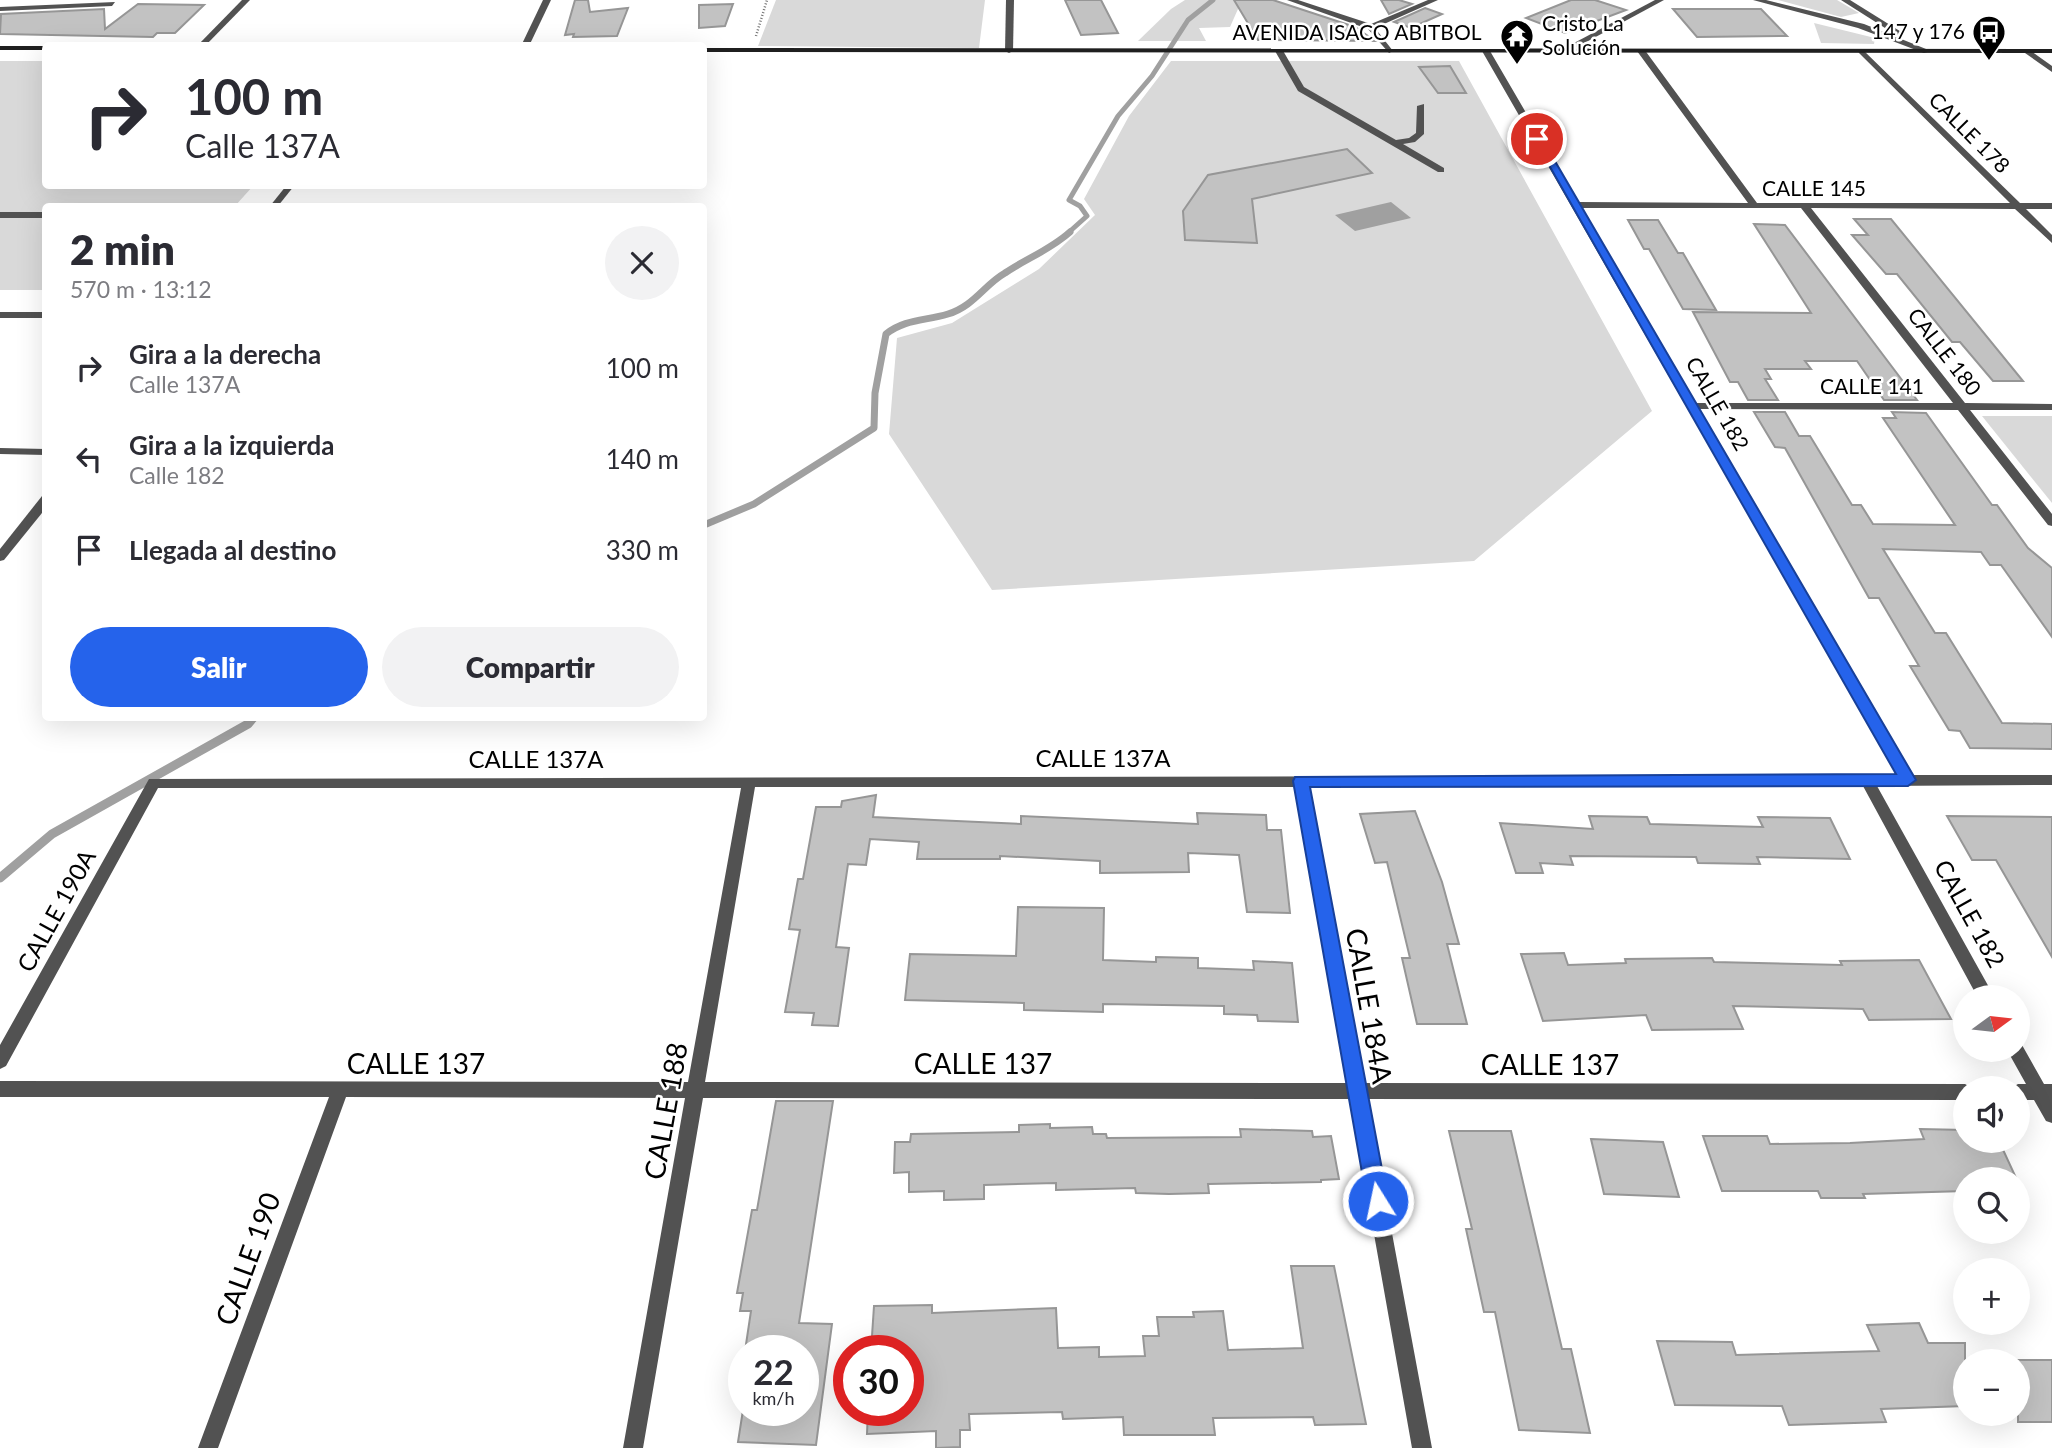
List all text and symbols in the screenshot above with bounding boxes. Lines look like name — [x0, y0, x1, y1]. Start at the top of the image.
place label: Cristo La Solución — [1542, 10, 1624, 59]
bus stop icon: 147 y 176 — [1970, 13, 2008, 62]
temple icon: Cristo La Solución — [1498, 17, 1536, 66]
place label: 147 y 176 — [1871, 18, 1965, 43]
street label: AVENIDA ISACO ABITBOL — [1232, 19, 1482, 44]
text: 100 m — [185, 67, 323, 125]
icon: right — [70, 70, 161, 161]
street label: CALLE 178 — [1925, 86, 2016, 177]
pin — [1507, 109, 1567, 169]
icon: arrive — [1518, 120, 1556, 158]
text: Calle 137A — [185, 126, 340, 165]
street label: CALLE 145 — [1762, 175, 1866, 200]
text: 2 min — [70, 224, 175, 274]
button: close — [605, 226, 679, 300]
text: 570 m · 13:12 — [70, 275, 212, 303]
street label: CALLE 180 — [1903, 302, 1987, 400]
text: Gira a la derecha — [129, 338, 321, 370]
icon: right — [70, 349, 108, 387]
text: 100 m — [606, 352, 679, 384]
street label: CALLE 182 — [1682, 352, 1755, 454]
text: Calle 137A — [129, 370, 240, 398]
street label: CALLE 141 — [1820, 373, 1924, 398]
text: Gira a la izquierda — [129, 429, 335, 461]
icon: left — [70, 440, 108, 478]
text: 140 m — [606, 443, 679, 475]
text: Calle 182 — [129, 461, 225, 489]
icon: arrive — [70, 531, 108, 569]
text: Llegada al destino — [129, 534, 336, 566]
text: 330 m — [606, 534, 679, 566]
button: Salir — [70, 627, 368, 707]
button: Compartir — [382, 627, 679, 707]
street label: CALLE 137A — [1036, 743, 1171, 772]
street label: CALLE 137A — [469, 744, 604, 773]
street label: CALLE 190A — [10, 844, 101, 976]
street label: CALLE 182 — [1929, 854, 2012, 972]
street label: CALLE 184A — [1340, 925, 1400, 1086]
north arrow — [1953, 985, 2030, 1062]
map controls — [1953, 985, 2030, 1426]
street label: CALLE 188 — [636, 1040, 694, 1182]
street label: CALLE 137 — [347, 1046, 485, 1080]
street label: CALLE 137 — [914, 1046, 1052, 1080]
street label: CALLE 137 — [1481, 1047, 1619, 1081]
button: sound — [1953, 1076, 2030, 1153]
position arrow — [1341, 1164, 1415, 1238]
button: search — [1953, 1167, 2030, 1244]
street label: CALLE 190 — [207, 1188, 287, 1330]
button: + — [1953, 1258, 2030, 1335]
speed limit sign: 30 — [833, 1335, 924, 1426]
button: − — [1953, 1349, 2030, 1426]
text: 22 — [753, 1350, 794, 1392]
text: km/h — [752, 1387, 795, 1409]

